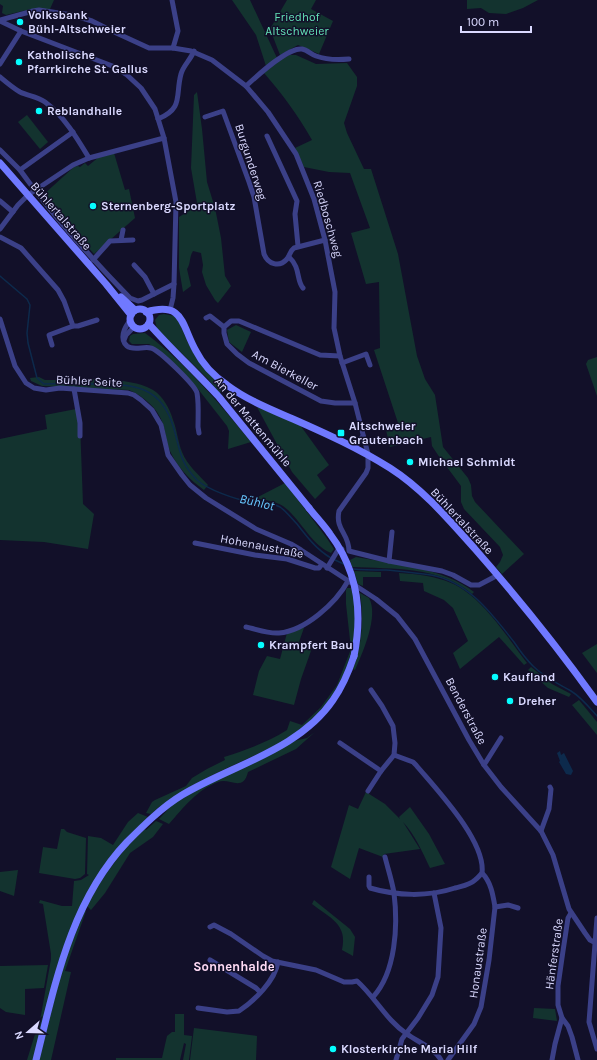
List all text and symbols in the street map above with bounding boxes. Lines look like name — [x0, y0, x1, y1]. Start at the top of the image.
place label: Volksbank Bühl-Altschweier — [28, 8, 126, 36]
scale bar — [461, 8, 531, 34]
park label: Friedhof Altschweier — [265, 10, 329, 38]
text: 100 m — [467, 15, 499, 29]
marker: Volksbank Bühl-Altschweier — [15, 17, 25, 27]
place label: Katholische Pfarrkirche St. Gallus — [27, 48, 148, 76]
marker: Katholische Pfarrkirche St. Gallus — [14, 57, 24, 67]
place label: Reblandhalle — [47, 104, 122, 118]
marker: Reblandhalle — [34, 106, 44, 116]
street label: Burgunderweg — [232, 122, 270, 202]
street label: Bühlertalstraße — [28, 179, 94, 253]
street label: Riedboschweg — [310, 179, 346, 259]
place label: Sternenberg-Sportplatz — [101, 199, 236, 213]
marker: Sternenberg-Sportplatz — [88, 201, 98, 211]
street label: Am Bierkeller — [250, 347, 321, 394]
street label: Bühler Seite — [56, 372, 122, 390]
street label: An der Mattenmühle — [212, 375, 294, 469]
place label: Altschweier Grautenbach — [349, 419, 423, 447]
marker: Altschweier Grautenbach — [336, 428, 346, 438]
place label: Michael Schmidt — [418, 455, 516, 469]
marker: Michael Schmidt — [405, 457, 415, 467]
street label: Bühlertalstraße — [428, 485, 496, 557]
water label: Bühlot — [238, 491, 277, 513]
street label: Hohenaustraße — [219, 531, 305, 561]
place label: Krampfert Bau — [269, 638, 353, 652]
marker: Krampfert Bau — [256, 640, 266, 650]
place label: Kaufland — [503, 670, 555, 684]
marker: Kaufland — [490, 672, 500, 682]
street label: Benderstraße — [443, 675, 489, 747]
place label: Dreher — [518, 694, 556, 708]
marker: Dreher — [505, 696, 515, 706]
street label: Hänferstraße — [542, 917, 566, 991]
street label: Honaustraße — [466, 927, 490, 999]
district label: Sonnenhalde — [193, 959, 275, 974]
north arrow — [8, 1012, 48, 1052]
text: N — [12, 1029, 27, 1041]
place label: Klosterkirche Maria Hilf — [341, 1042, 478, 1056]
marker: Klosterkirche Maria Hilf — [328, 1044, 338, 1054]

